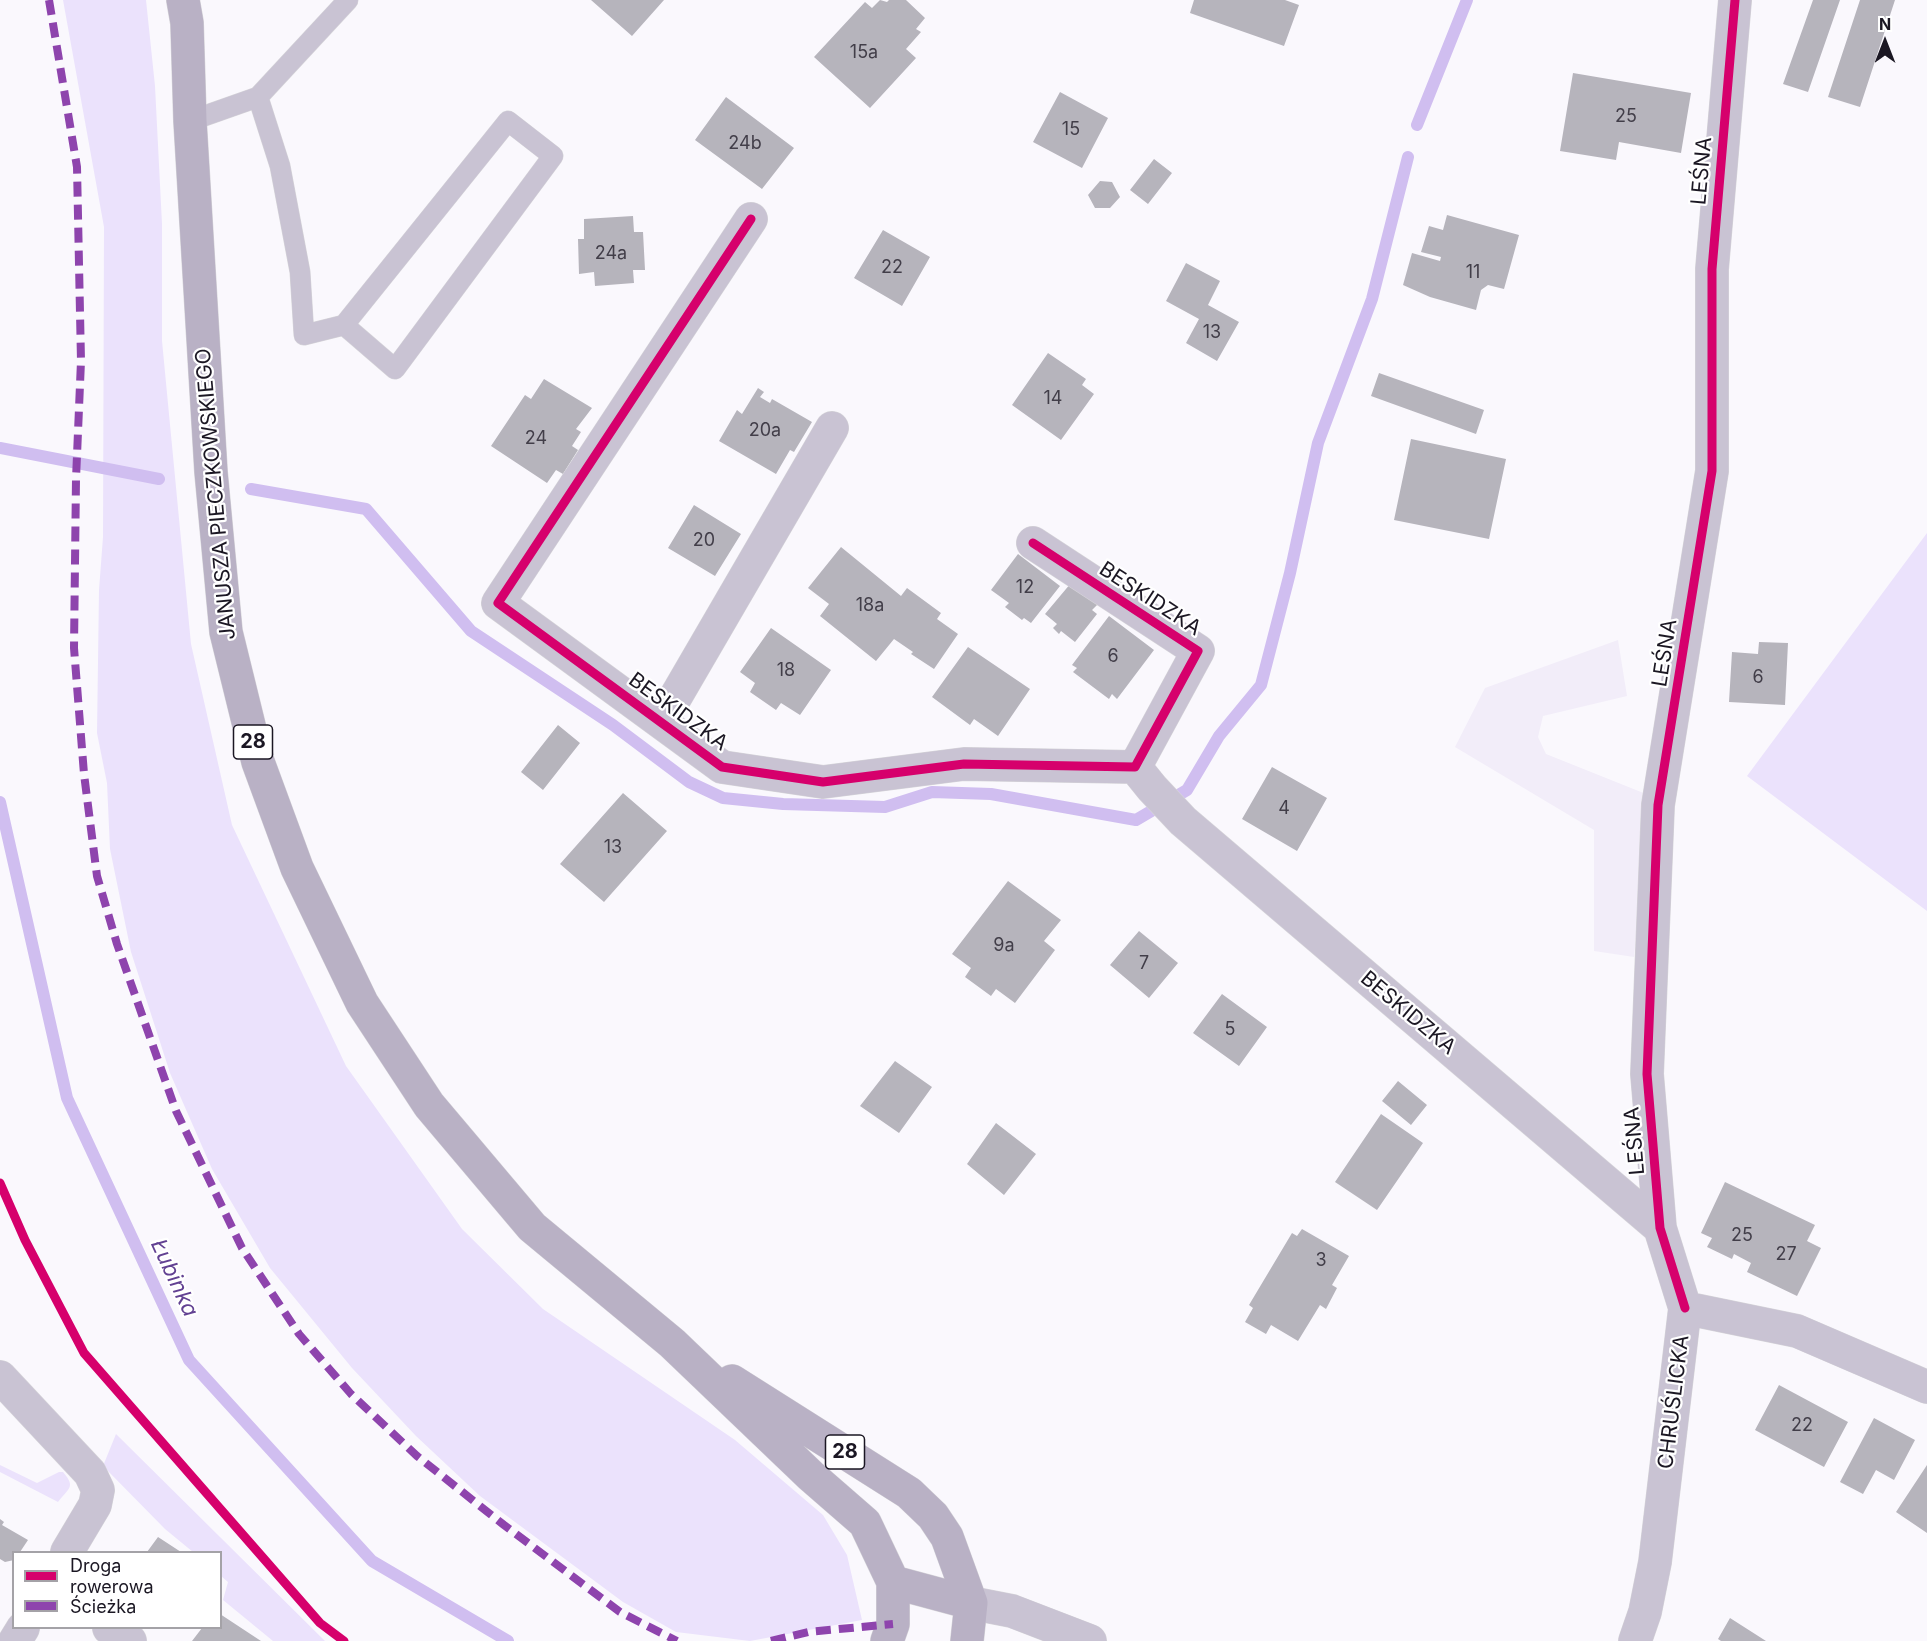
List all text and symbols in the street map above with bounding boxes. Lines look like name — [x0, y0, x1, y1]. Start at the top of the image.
north arrow — [1855, 12, 1915, 72]
text: N — [1879, 14, 1891, 34]
house number: 15a — [850, 42, 878, 64]
house number: 25 — [1615, 106, 1637, 128]
house number: 15 — [1062, 119, 1080, 141]
house number: 24b — [728, 133, 762, 155]
street label: LEŚNA — [1686, 136, 1718, 206]
house number: 24a — [595, 243, 627, 265]
house number: 22 — [881, 257, 903, 279]
house number: 11 — [1466, 262, 1480, 284]
house number: 13 — [1203, 322, 1221, 344]
street label: JANUSZA PIECZKOWSKIEGO — [191, 347, 241, 641]
house number: 14 — [1044, 388, 1062, 410]
house number: 20a — [749, 420, 781, 442]
house number: 24 — [525, 428, 547, 450]
house number: 20 — [693, 530, 715, 552]
street label: BESKIDZKA — [1094, 557, 1206, 641]
house number: 12 — [1016, 577, 1034, 599]
house number: 18a — [856, 595, 884, 617]
street label: LEŚNA — [1647, 617, 1683, 689]
house number: 6 — [1107, 646, 1119, 668]
house number: 18 — [777, 660, 795, 682]
house number: 6 — [1752, 667, 1764, 689]
street label: BESKIDZKA — [623, 668, 733, 756]
road number: 28 — [234, 725, 272, 759]
house number: 4 — [1278, 798, 1290, 820]
house number: 13 — [604, 837, 622, 859]
house number: 9a — [993, 935, 1015, 957]
house number: 7 — [1139, 953, 1149, 975]
street label: BESKIDZKA — [1355, 966, 1461, 1060]
house number: 5 — [1225, 1019, 1235, 1041]
street label: LEŚNA — [1619, 1106, 1651, 1176]
house number: 25 — [1731, 1225, 1753, 1247]
water label: Łubinka — [145, 1235, 203, 1321]
house number: 27 — [1775, 1244, 1797, 1266]
house number: 3 — [1315, 1250, 1327, 1272]
street label: CHRUŚLICKA — [1653, 1333, 1695, 1471]
house number: 22 — [1791, 1415, 1813, 1437]
road number: 28 — [826, 1435, 864, 1469]
legend — [12, 1551, 222, 1629]
text: Droga rowerowa — [70, 1555, 154, 1597]
text: Ścieżka — [70, 1596, 136, 1617]

